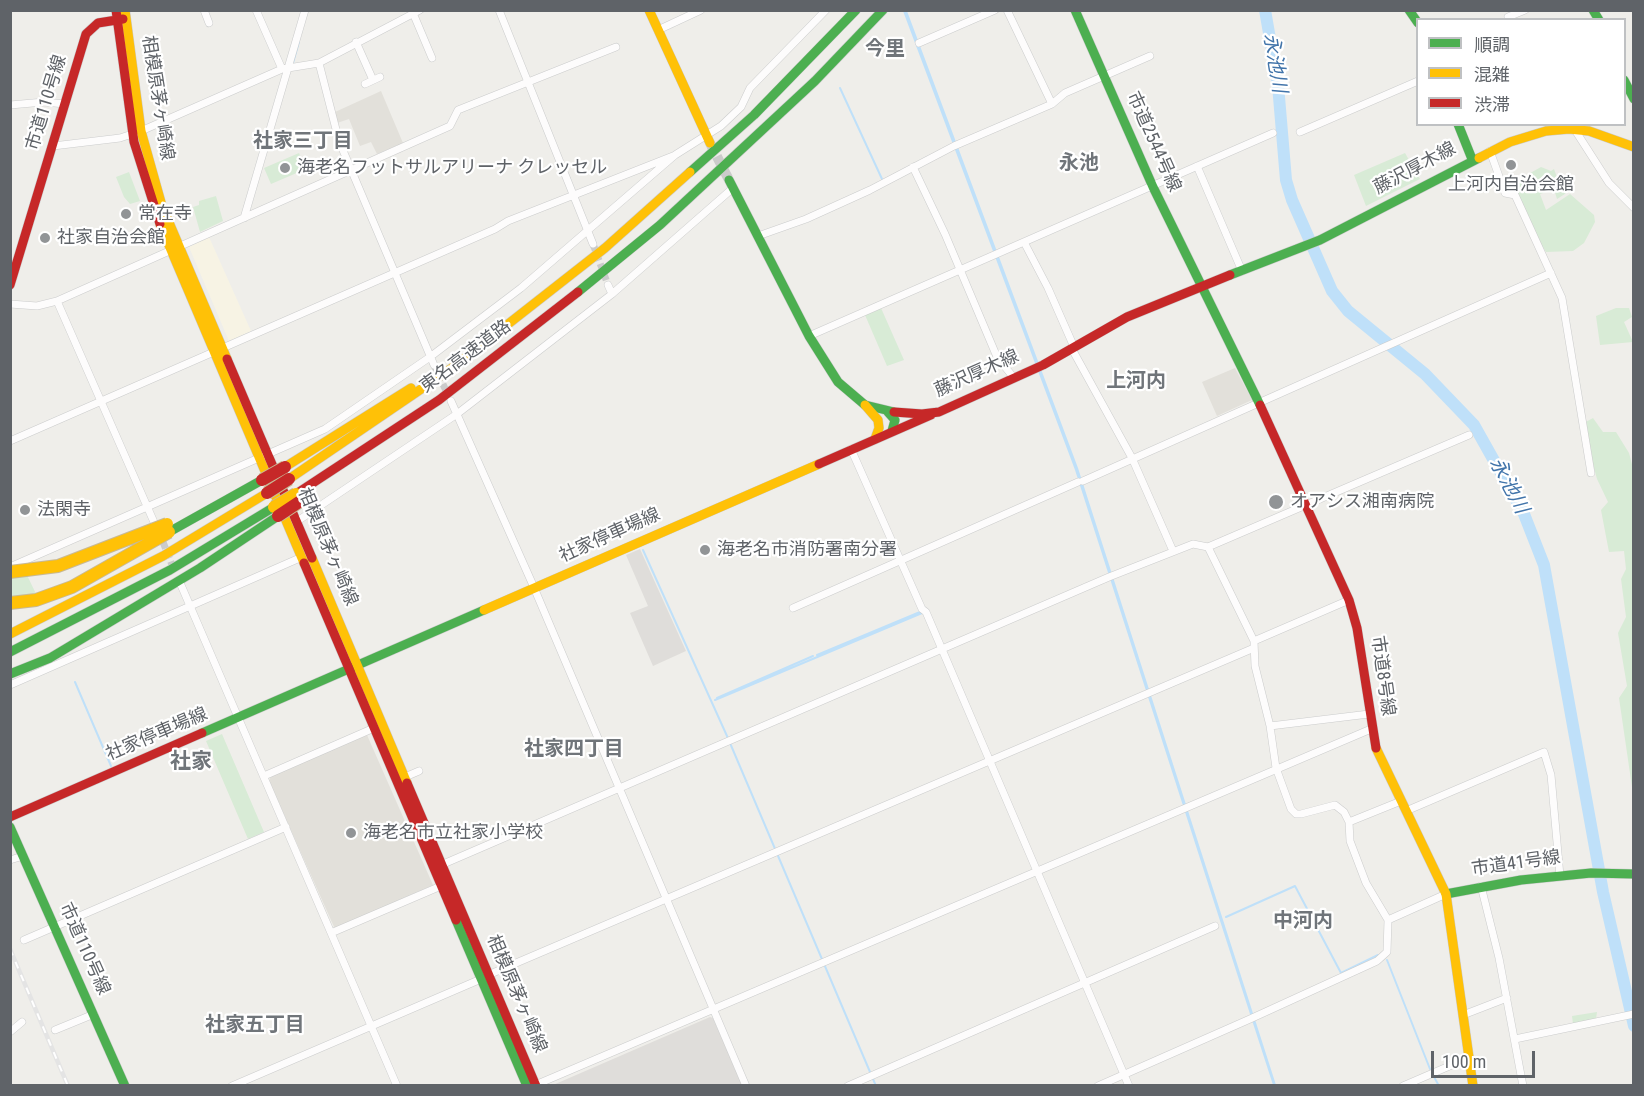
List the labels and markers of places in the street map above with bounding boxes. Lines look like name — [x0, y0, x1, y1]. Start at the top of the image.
place label: 海老名フットサルアリーナ クレッセル — [297, 157, 607, 179]
marker: 上河内自治会館 — [1504, 158, 1518, 172]
marker: 海老名フットサルアリーナ クレッセル — [278, 161, 292, 175]
place label: 上河内自治会館 — [1448, 174, 1574, 196]
place label: 常在寺 — [138, 203, 192, 225]
marker: 常在寺 — [119, 207, 133, 221]
place label: 社家自治会館 — [57, 227, 165, 249]
marker: 社家自治会館 — [38, 231, 52, 245]
place label: オアシス湘南病院 — [1290, 491, 1434, 513]
marker: オアシス湘南病院 — [1267, 493, 1285, 511]
place label: 法閑寺 — [37, 499, 91, 521]
marker: 法閑寺 — [18, 503, 32, 517]
place label: 海老名市消防署南分署 — [717, 539, 897, 561]
marker: 海老名市消防署南分署 — [698, 543, 712, 557]
place label: 海老名市立社家小学校 — [363, 822, 543, 844]
marker: 海老名市立社家小学校 — [344, 826, 358, 840]

